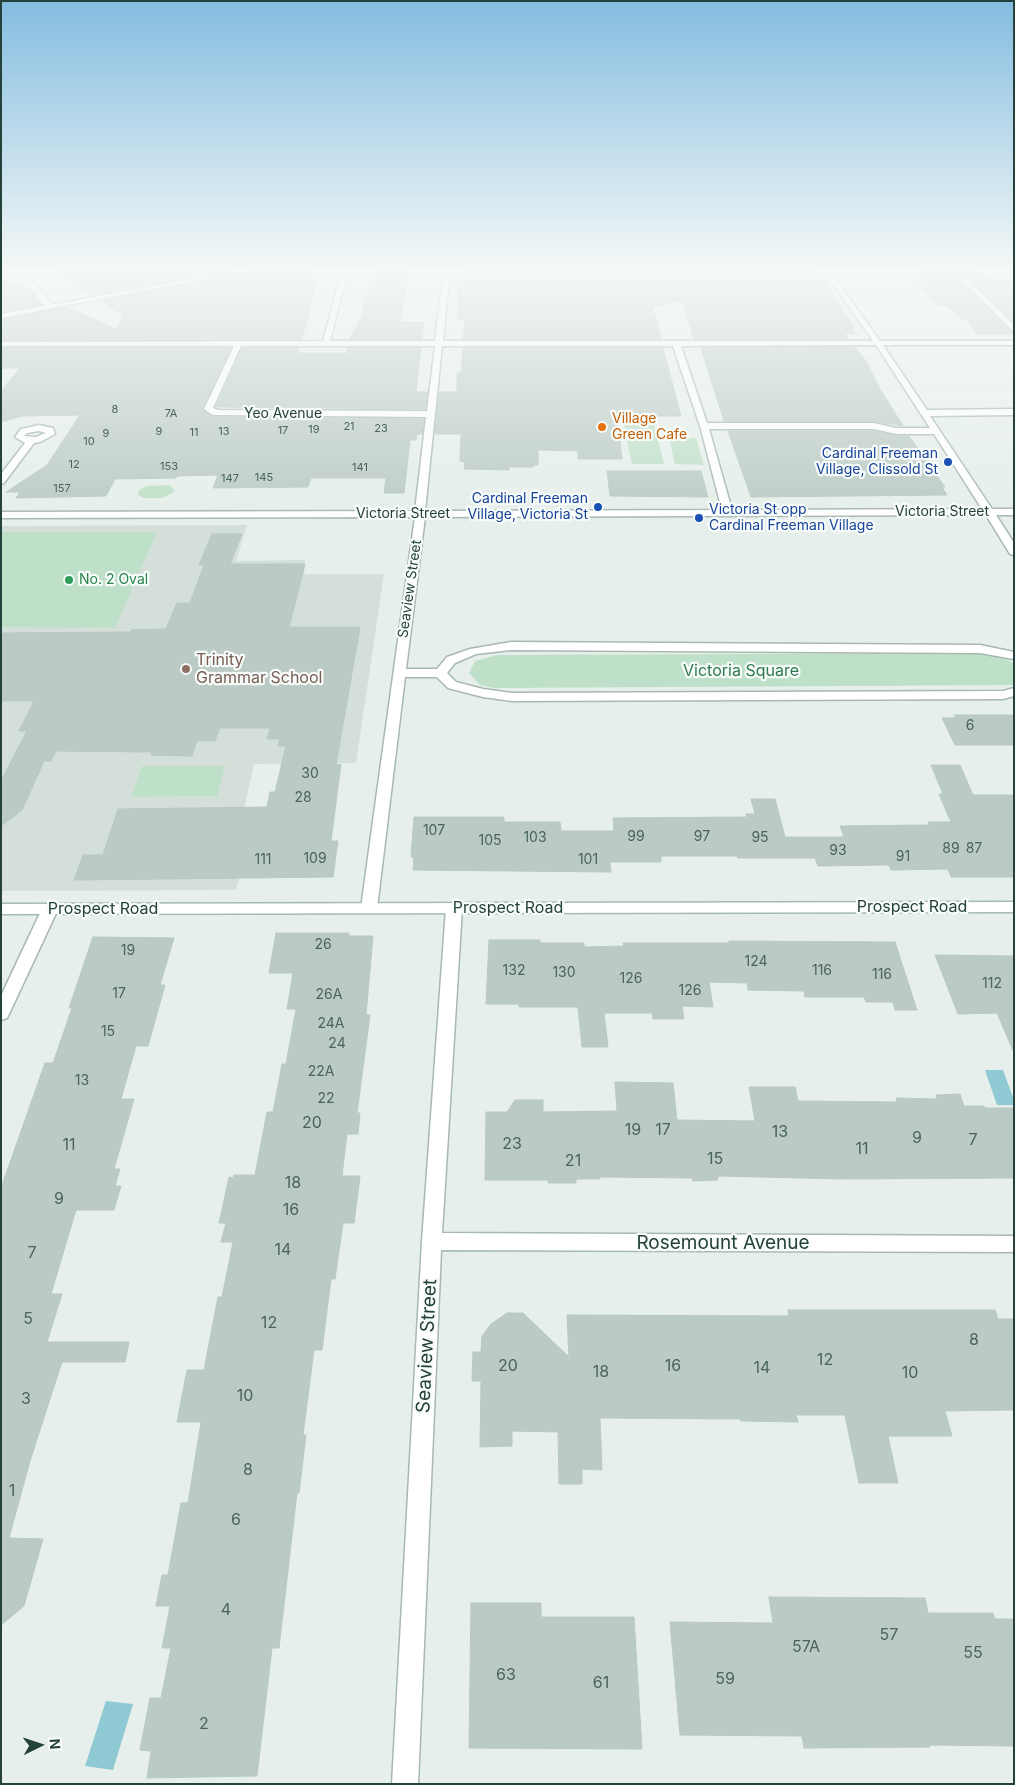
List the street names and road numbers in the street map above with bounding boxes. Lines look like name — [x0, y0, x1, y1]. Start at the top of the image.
street label: Yeo Avenue — [244, 406, 322, 422]
street label: Victoria Street — [895, 504, 989, 520]
street label: Victoria Street — [356, 506, 450, 522]
street label: Seaview Street — [395, 539, 425, 639]
street label: Prospect Road — [857, 897, 967, 917]
street label: Prospect Road — [453, 898, 563, 918]
street label: Prospect Road — [48, 899, 158, 919]
street label: Rosemount Avenue — [636, 1232, 810, 1254]
street label: Seaview Street — [412, 1278, 442, 1414]

